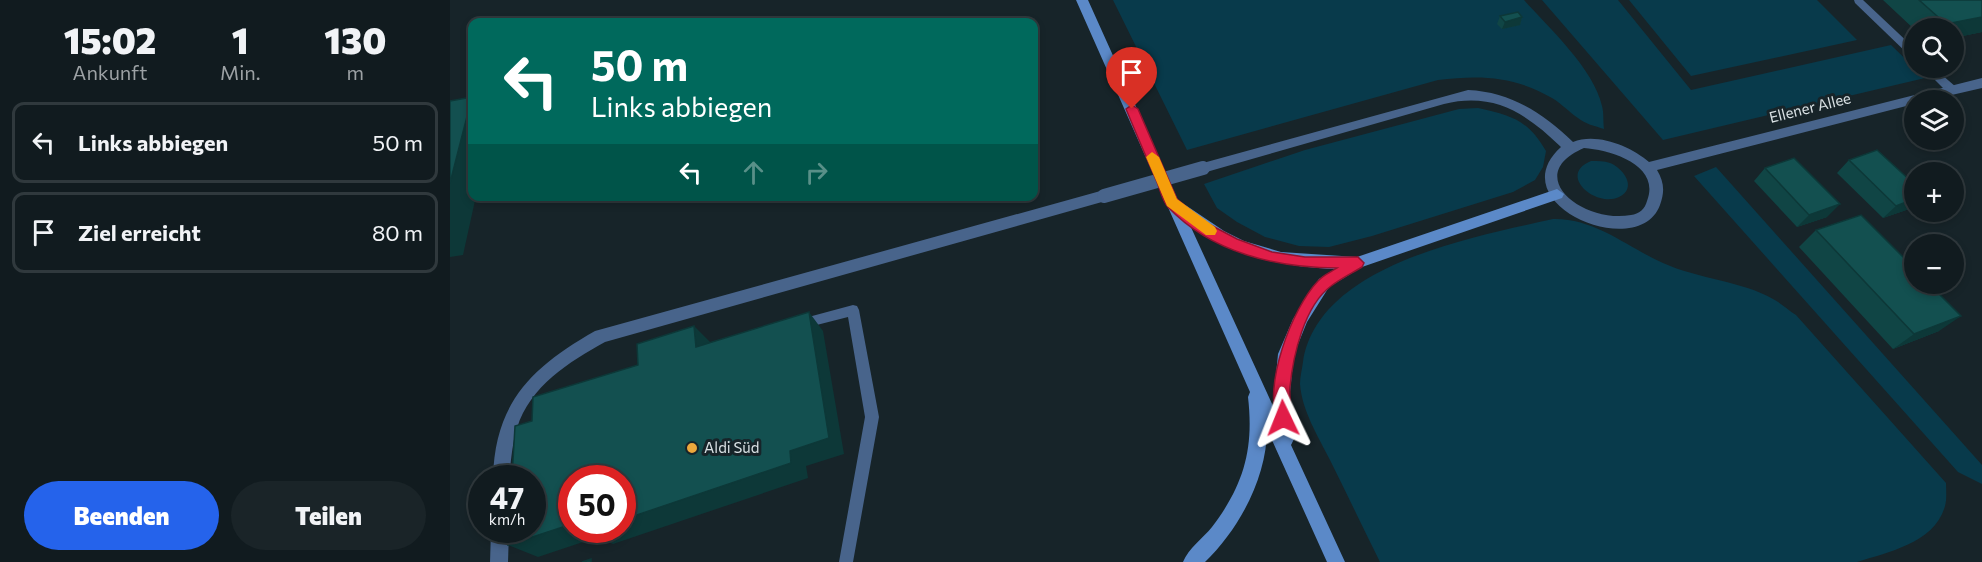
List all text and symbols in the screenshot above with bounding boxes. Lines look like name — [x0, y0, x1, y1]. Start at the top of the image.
text: 15:02 — [64, 17, 156, 61]
text: 1 — [232, 17, 249, 61]
text: 130 — [324, 17, 386, 61]
map controls — [1904, 18, 1964, 294]
button: search — [1904, 18, 1964, 78]
text: 50 m — [591, 38, 688, 90]
icon: left — [492, 42, 570, 120]
pin — [1106, 47, 1157, 109]
icon: arrive — [1115, 56, 1148, 89]
text: Ankunft — [73, 60, 147, 84]
text: Min. — [220, 60, 260, 84]
text: m — [347, 60, 364, 84]
street label: Ellener Allee — [1767, 88, 1853, 126]
text: Links abbiegen — [591, 90, 772, 123]
button: layers — [1904, 90, 1964, 150]
icon: left — [27, 126, 60, 159]
text: Links abbiegen — [78, 129, 228, 156]
text: 50 m — [373, 129, 423, 156]
icon: left — [674, 156, 707, 189]
icon: ahead — [737, 156, 770, 189]
icon: right — [800, 156, 833, 189]
button: + — [1904, 162, 1964, 222]
icon: arrive — [27, 216, 60, 249]
text: Ziel erreicht — [78, 219, 201, 246]
text: 80 m — [372, 219, 423, 246]
button: − — [1904, 234, 1964, 294]
position arrow — [1251, 386, 1315, 450]
place label: Aldi Süd — [704, 438, 759, 456]
marker: Aldi Süd — [685, 441, 699, 455]
speed limit sign: 50 — [558, 465, 636, 543]
text: 47 — [490, 478, 524, 515]
button: Beenden — [24, 481, 219, 550]
button: Teilen — [231, 481, 426, 550]
text: km/h — [489, 510, 525, 528]

